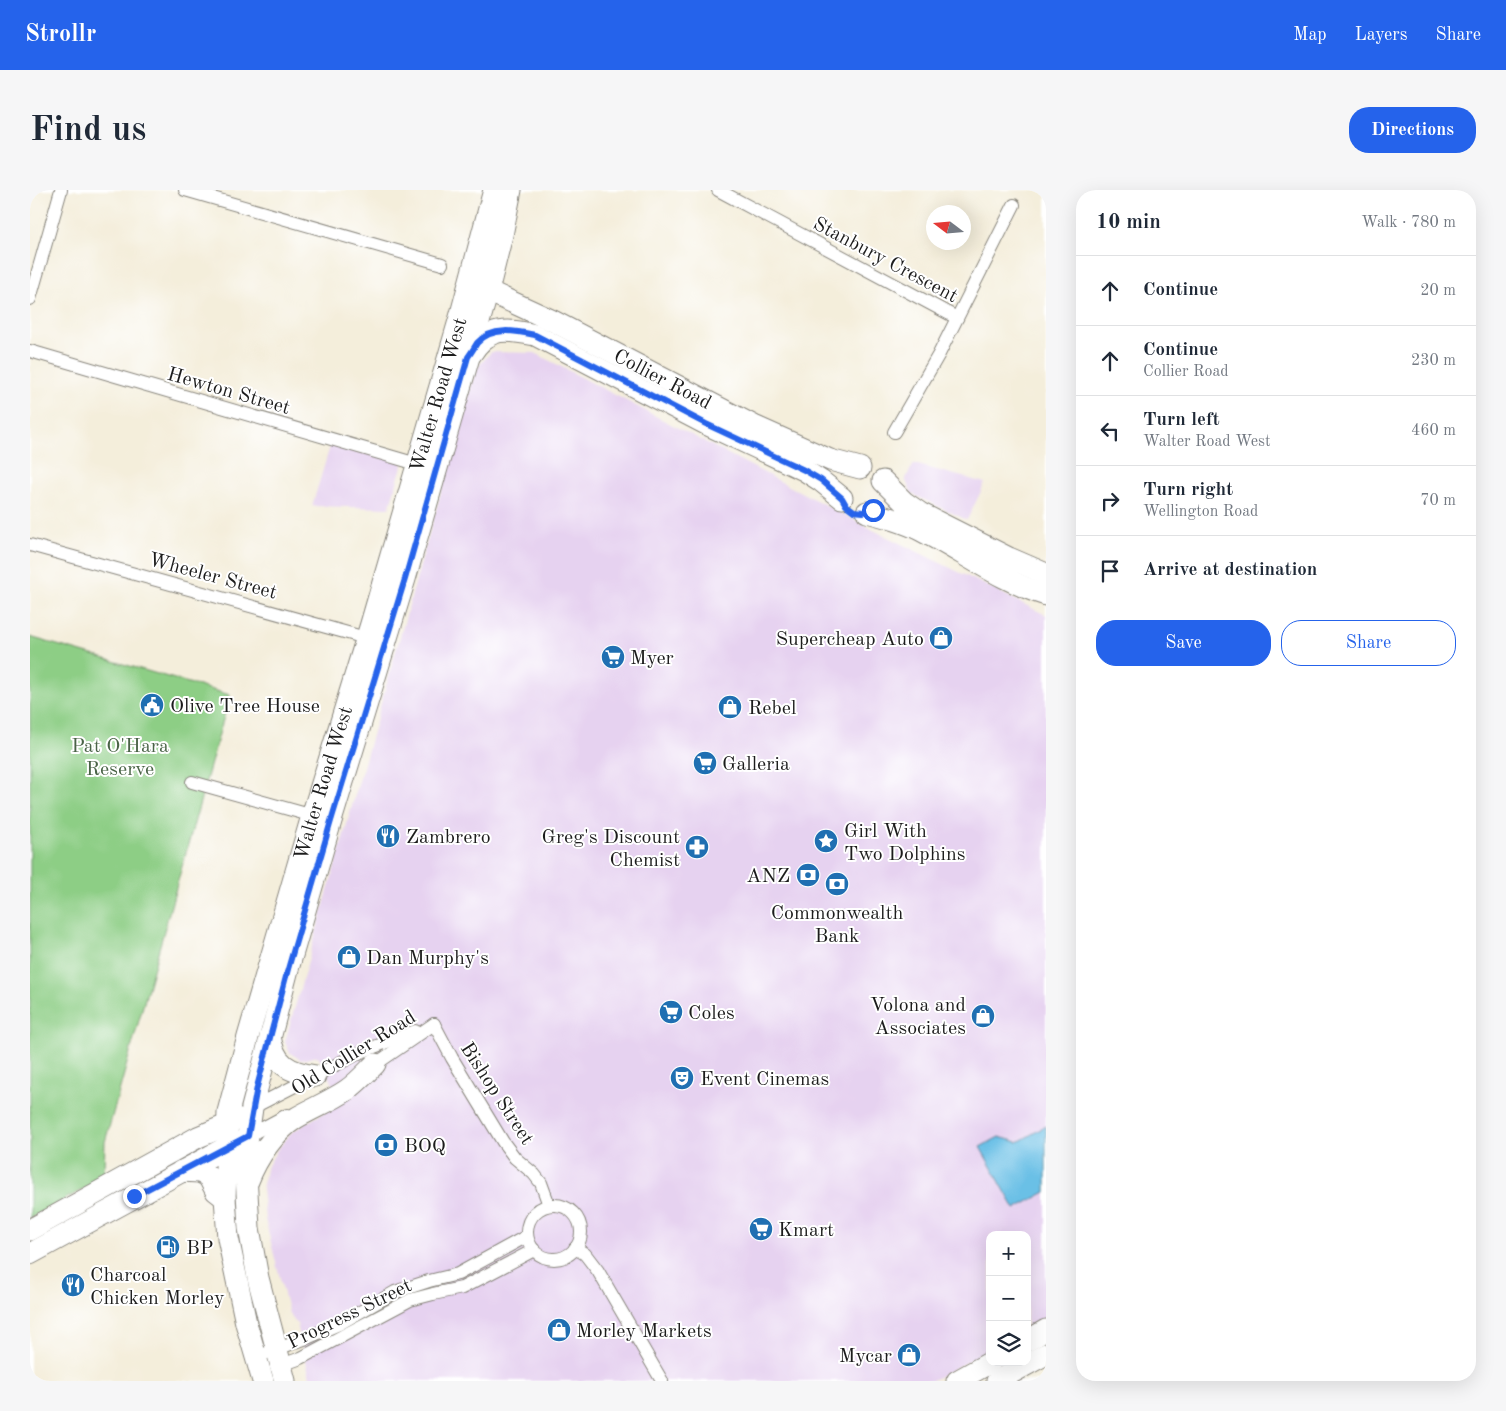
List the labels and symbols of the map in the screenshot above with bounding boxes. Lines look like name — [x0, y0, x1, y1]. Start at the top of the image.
north arrow — [926, 205, 971, 250]
street label: Stanbury Crescent — [809, 214, 961, 307]
street label: Walter Road West — [408, 316, 471, 475]
street label: Collier Road — [610, 347, 714, 414]
street label: Hewton Street — [165, 365, 292, 419]
route start — [862, 499, 885, 522]
street label: Wheeler Street — [146, 550, 279, 604]
shop icon: Supercheap Auto — [928, 625, 954, 651]
place label: Supercheap Auto — [776, 630, 924, 650]
supermarket icon: Myer — [600, 644, 626, 670]
place label: Myer — [630, 649, 674, 669]
public building icon: Olive Tree House — [139, 692, 165, 718]
shop icon: Rebel — [717, 694, 743, 720]
place label: Olive Tree House — [170, 697, 320, 717]
place label: Rebel — [748, 699, 796, 719]
street label: Walter Road West — [292, 704, 357, 863]
park label: Pat O'Hara Reserve — [71, 737, 169, 780]
supermarket icon: Galleria — [692, 750, 718, 776]
place label: Galleria — [722, 755, 790, 775]
place label: Girl With Two Dolphins — [844, 822, 965, 865]
restaurant icon: Zambrero — [375, 823, 401, 849]
place label: Zambrero — [406, 828, 491, 848]
place label: Greg's Discount Chemist — [542, 828, 680, 871]
place icon: Girl With Two Dolphins — [813, 828, 839, 854]
pharmacy icon: Greg's Discount Chemist — [684, 834, 710, 860]
bank icon: ANZ — [795, 862, 821, 888]
place label: ANZ — [746, 867, 790, 887]
bank icon: Commonwealth Bank — [824, 871, 850, 897]
place label: Commonwealth Bank — [771, 904, 903, 947]
shop icon: Dan Murphy's — [336, 944, 362, 970]
place label: Dan Murphy's — [366, 949, 489, 969]
place label: Volona and Associates — [870, 996, 966, 1039]
supermarket icon: Coles — [658, 999, 684, 1025]
shop icon: Volona and Associates — [970, 1003, 996, 1029]
place label: Coles — [688, 1004, 735, 1024]
street label: Old Collier Road — [288, 1007, 420, 1100]
street label: Bishop Street — [456, 1039, 537, 1149]
theatre icon: Event Cinemas — [669, 1065, 695, 1091]
place label: Event Cinemas — [700, 1070, 829, 1090]
bank icon: BOQ — [373, 1132, 399, 1158]
place label: BOQ — [404, 1137, 446, 1157]
route end — [123, 1185, 146, 1208]
supermarket icon: Kmart — [748, 1216, 774, 1242]
place label: Kmart — [778, 1221, 834, 1241]
fuel station icon: BP — [155, 1234, 181, 1260]
place label: BP — [186, 1239, 213, 1259]
place label: Charcoal Chicken Morley — [90, 1266, 225, 1309]
restaurant icon: Charcoal Chicken Morley — [60, 1272, 86, 1298]
street label: Progress Street — [284, 1276, 415, 1354]
shop icon: Morley Markets — [546, 1317, 572, 1343]
place label: Morley Markets — [576, 1322, 712, 1342]
shop icon: Mycar — [896, 1342, 922, 1368]
place label: Mycar — [839, 1347, 892, 1367]

